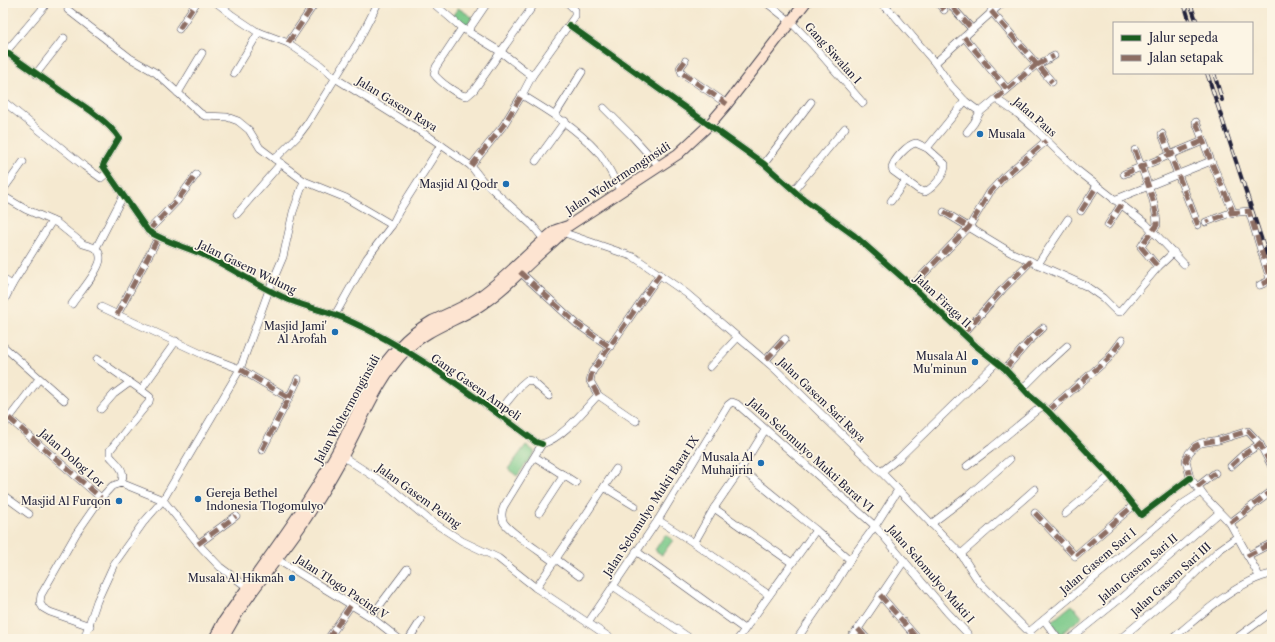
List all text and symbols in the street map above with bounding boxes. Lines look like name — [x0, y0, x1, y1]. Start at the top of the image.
street label: Gang Siwalan I — [802, 19, 864, 87]
legend — [1113, 22, 1253, 74]
text: Jalur sepeda — [1147, 30, 1219, 45]
text: Jalan setapak — [1147, 50, 1224, 65]
street label: Jalan Gasem Raya — [352, 73, 440, 135]
street label: Jalan Paus — [1009, 93, 1060, 140]
place label: Musala — [988, 127, 1026, 141]
marker: Musala — [975, 129, 985, 139]
street label: Jalan Woltermonginsidi — [561, 139, 673, 218]
place label: Masjid Al Qodr — [419, 177, 498, 191]
marker: Masjid Al Qodr — [501, 179, 511, 189]
street label: Jalan Gasem Wulung — [194, 236, 299, 297]
street label: Jalan Firaga II — [910, 270, 974, 331]
place label: Masjid Jami' Al Arofah — [264, 319, 327, 346]
marker: Masjid Jami' Al Arofah — [330, 327, 340, 337]
place label: Musala Al Mu'minun — [913, 349, 968, 376]
street label: Gang Gasem Ampeli — [428, 351, 524, 424]
street label: Jalan Woltermonginsidi — [310, 352, 383, 467]
street label: Jalan Gasem Sari Raya — [774, 353, 869, 445]
marker: Musala Al Mu'minun — [970, 357, 980, 367]
street label: Jalan Selomulyo Mukti Barat VI — [744, 394, 876, 515]
street label: Jalan Dolog Lor — [35, 425, 108, 490]
street label: Jalan Selomulyo Mukti Barat IX — [599, 433, 702, 580]
place label: Musala Al Muhajirin — [701, 450, 754, 477]
marker: Musala Al Muhajirin — [756, 458, 766, 468]
street label: Jalan Gasem Peting — [373, 460, 464, 531]
place label: Gereja Bethel Indonesia Tlogomulyo — [206, 486, 324, 513]
place label: Masjid Al Furqon — [21, 494, 111, 508]
marker: Gereja Bethel Indonesia Tlogomulyo — [193, 494, 203, 504]
marker: Masjid Al Furqon — [114, 496, 124, 506]
street label: Jalan Selomulyo Mukti I — [883, 521, 977, 626]
street label: Jalan Gasem Sari I — [1056, 525, 1139, 598]
street label: Jalan Gasem Sari II — [1094, 531, 1180, 606]
street label: Jalan Gasem Sari III — [1127, 539, 1214, 620]
street label: Jalan Tlogo Pacing V — [292, 551, 392, 623]
place label: Musala Al Hikmah — [188, 571, 284, 585]
marker: Musala Al Hikmah — [287, 573, 297, 583]

